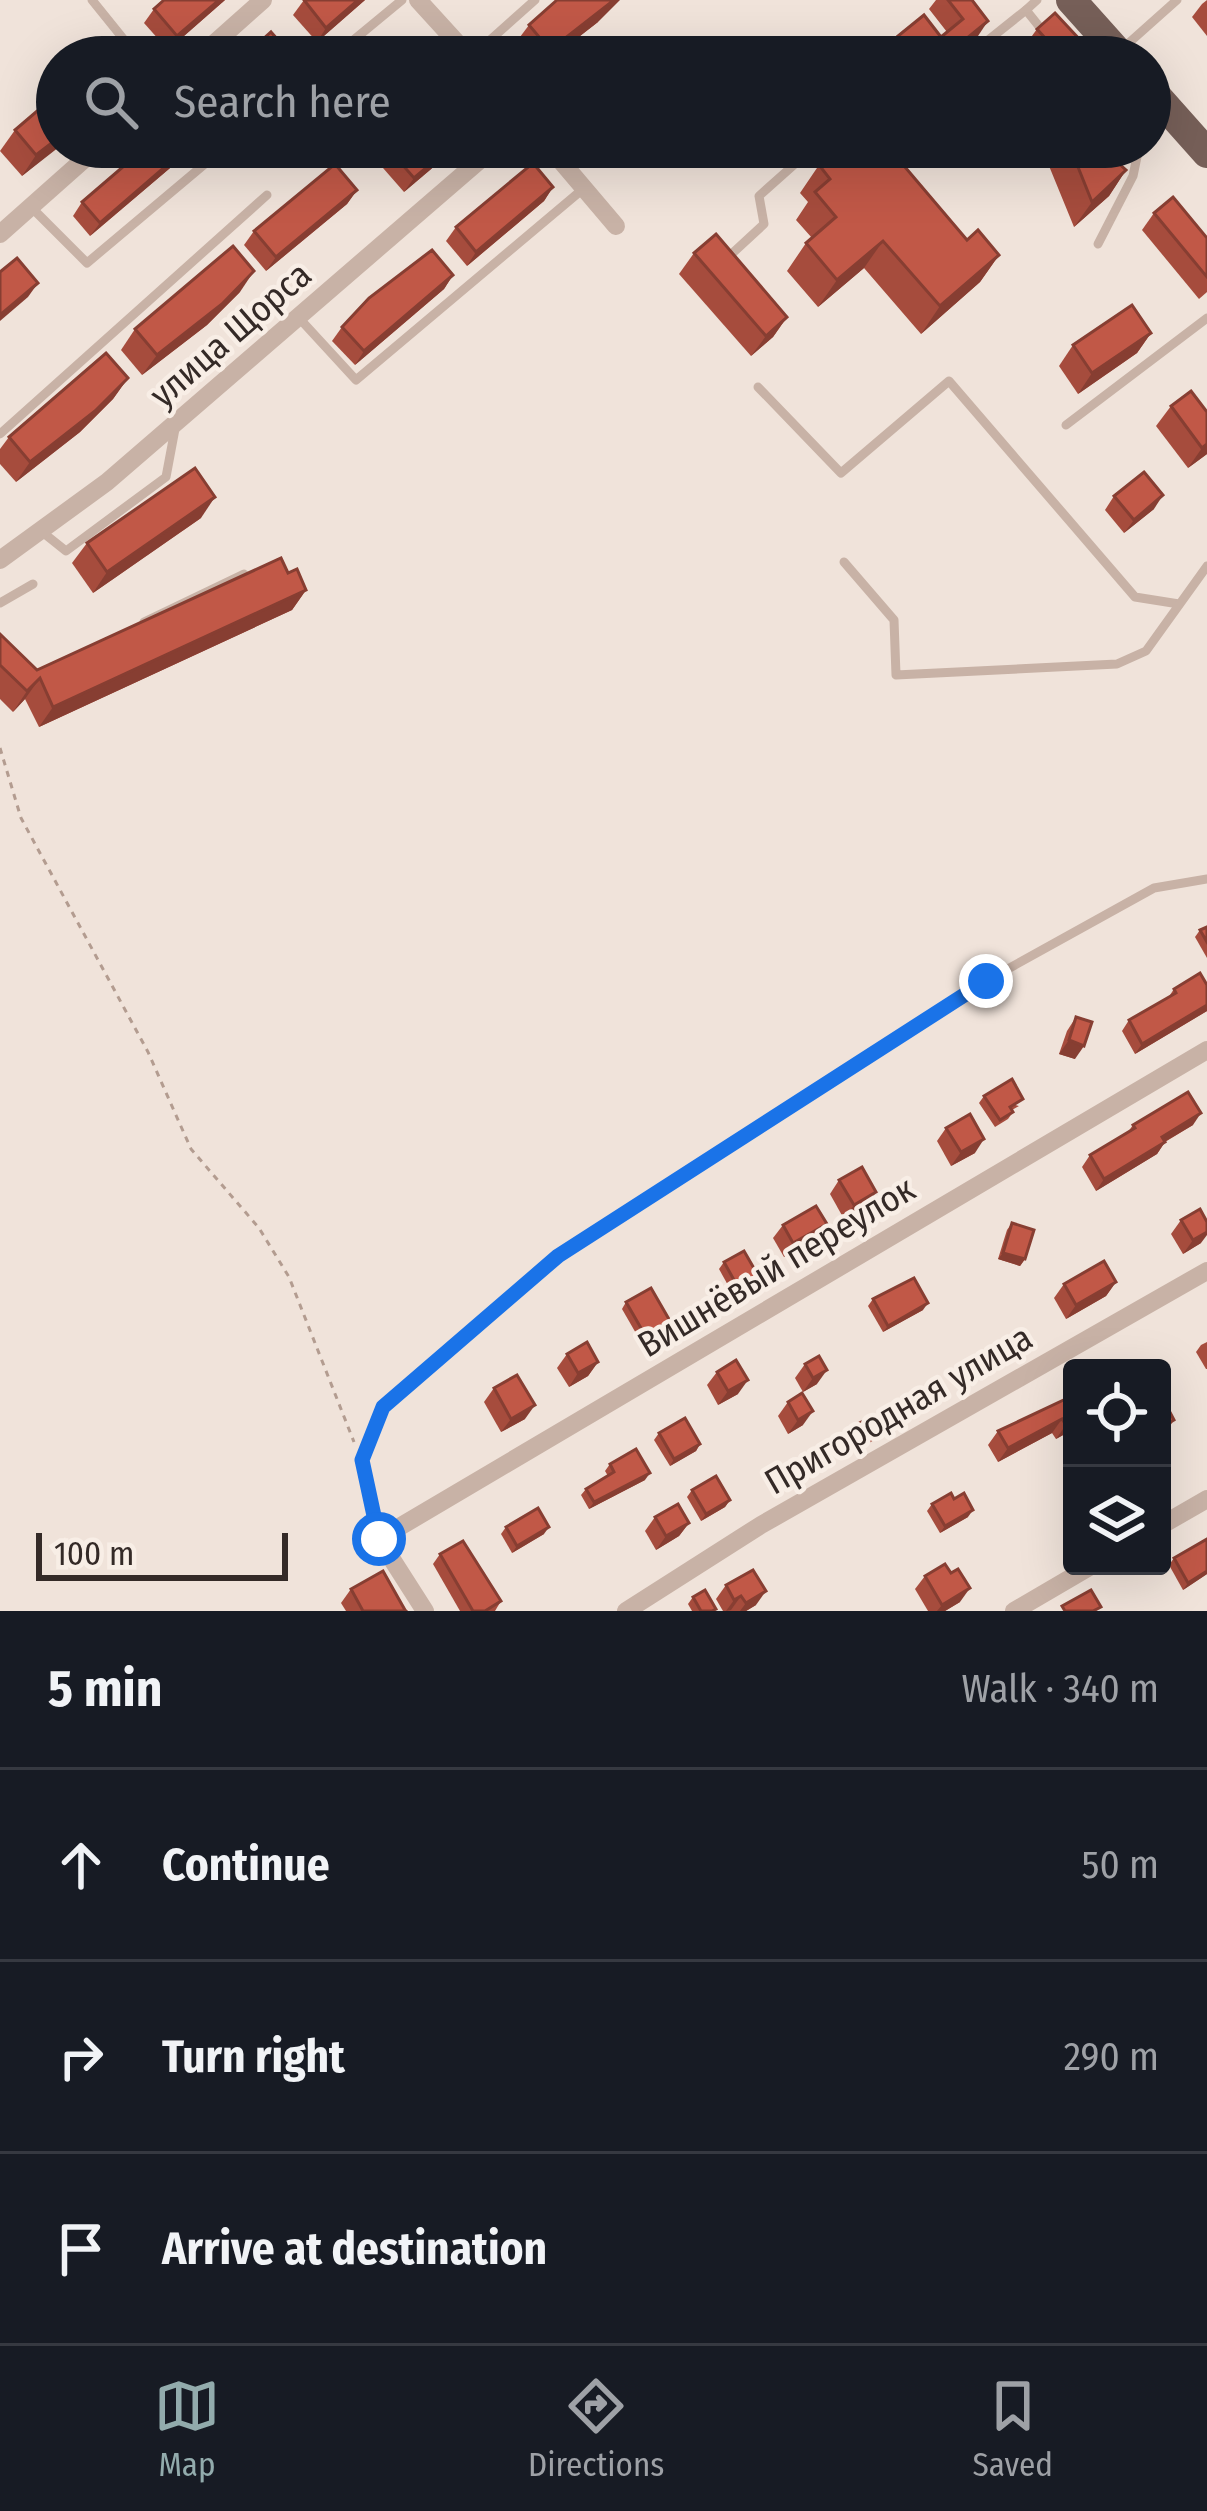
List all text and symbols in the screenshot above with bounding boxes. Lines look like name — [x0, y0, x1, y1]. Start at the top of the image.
search box — [36, 36, 1171, 168]
icon: search — [78, 69, 144, 135]
text: Search here — [174, 75, 391, 129]
street label: улица Щорса — [141, 253, 320, 417]
route end — [959, 954, 1013, 1008]
street label: Вишнёвый переулок — [630, 1167, 923, 1367]
street label: Пригородная улица — [757, 1315, 1040, 1504]
map controls — [1063, 1359, 1171, 1575]
button: locate — [1063, 1359, 1171, 1467]
button: layers — [1063, 1467, 1171, 1575]
route start — [352, 1512, 406, 1566]
scale bar — [36, 1527, 288, 1580]
text: 100 m — [54, 1534, 134, 1574]
text: 5 min — [48, 1658, 163, 1720]
text: Walk · 340 m — [961, 1666, 1159, 1712]
icon: ahead — [48, 1832, 114, 1898]
text: Continue — [162, 1838, 330, 1892]
text: 50 m — [1082, 1842, 1159, 1888]
icon: right — [48, 2024, 114, 2090]
text: Turn right — [162, 2030, 345, 2084]
text: 290 m — [1064, 2034, 1159, 2080]
icon: arrive — [48, 2216, 114, 2282]
text: Arrive at destination — [162, 2222, 547, 2276]
tab: Map — [154, 2373, 220, 2485]
tab: Directions — [528, 2373, 664, 2485]
tab: Saved — [972, 2373, 1053, 2485]

